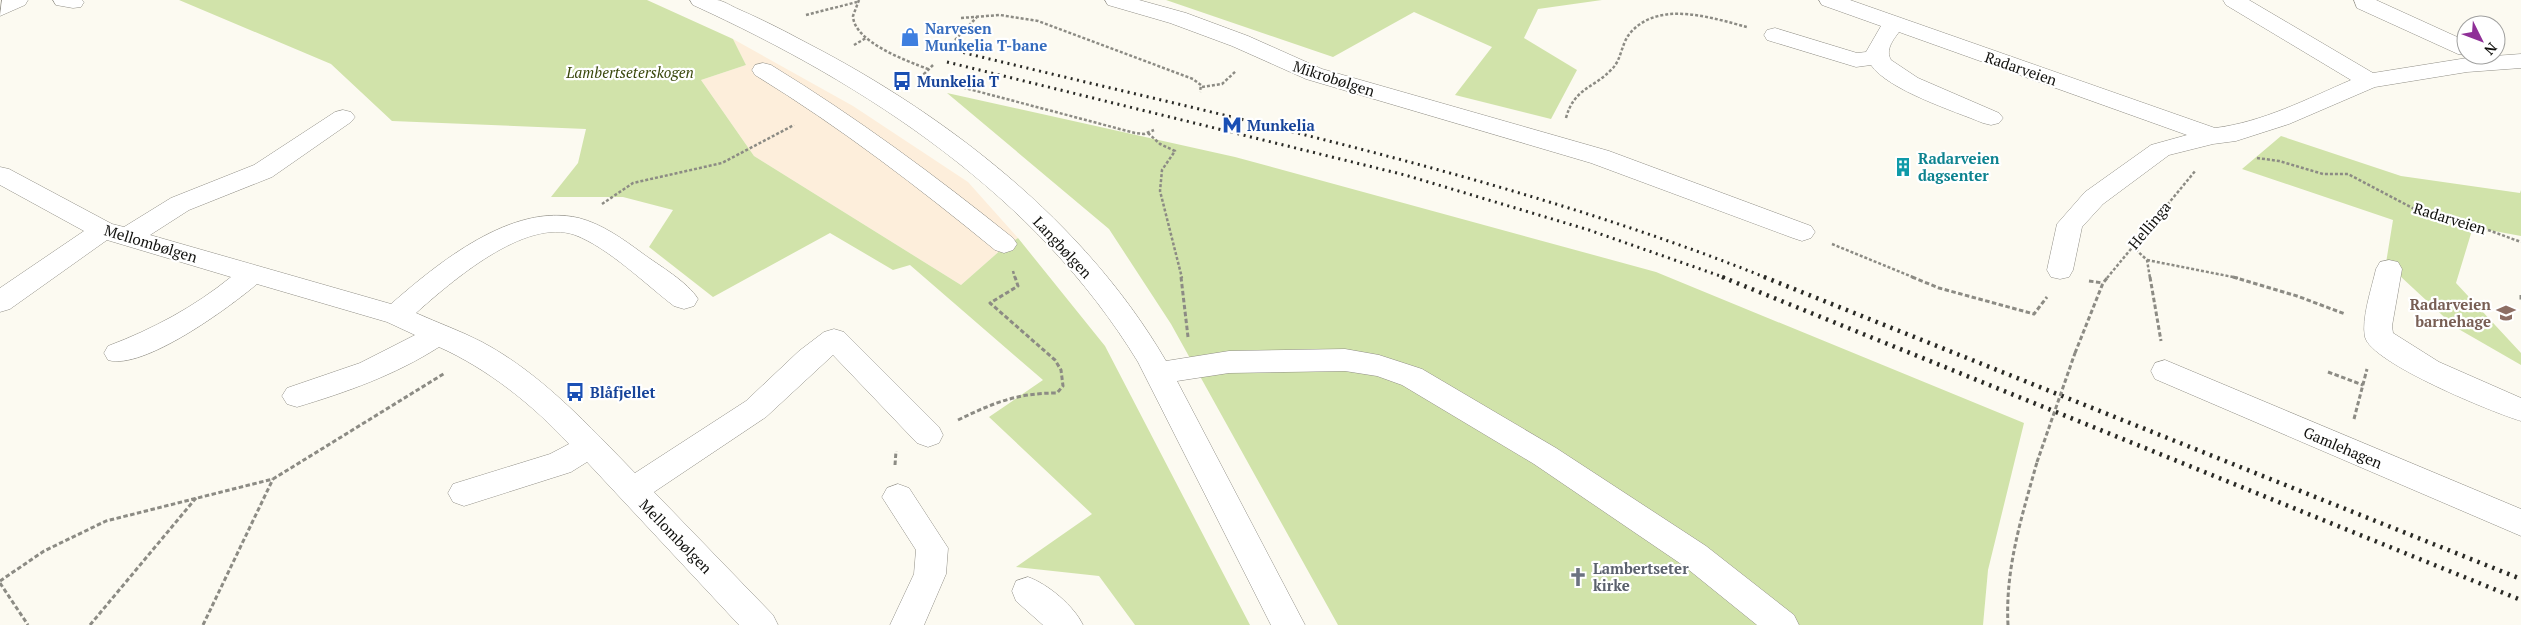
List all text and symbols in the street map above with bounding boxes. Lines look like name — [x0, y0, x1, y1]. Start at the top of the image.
north arrow — [2456, 15, 2506, 65]
place label: Narvesen Munkelia T-bane — [925, 18, 1047, 55]
shop icon: Narvesen Munkelia T-bane — [899, 26, 921, 48]
text: N — [2480, 39, 2502, 60]
street label: Radarveien — [1982, 46, 2060, 90]
street label: Mikrobølgen — [1291, 55, 1377, 101]
park label: Lambertseterskogen — [565, 62, 694, 82]
bus stop icon: Munkelia T — [891, 70, 913, 92]
place label: Munkelia T — [917, 71, 999, 91]
metro station icon: Munkelia — [1221, 114, 1243, 136]
place label: Munkelia — [1247, 115, 1315, 135]
place label: Radarveien dagsenter — [1918, 148, 2000, 185]
building icon: Radarveien dagsenter — [1892, 156, 1914, 178]
street label: Hellinga — [2123, 197, 2175, 253]
street label: Radarveien — [2411, 197, 2489, 239]
street label: Langbølgen — [1029, 212, 1097, 282]
street label: Mellombølgen — [102, 219, 200, 267]
place label: Radarveien barnehage — [2410, 294, 2491, 331]
school or university icon: Radarveien barnehage — [2495, 302, 2517, 324]
bus stop icon: Blåfjellet — [564, 381, 586, 403]
place label: Blåfjellet — [590, 382, 656, 402]
street label: Gamlehagen — [2301, 421, 2385, 473]
street label: Mellombølgen — [635, 494, 717, 578]
place label: Lambertseter kirke — [1593, 558, 1689, 595]
church icon: Lambertseter kirke — [1567, 566, 1589, 588]

